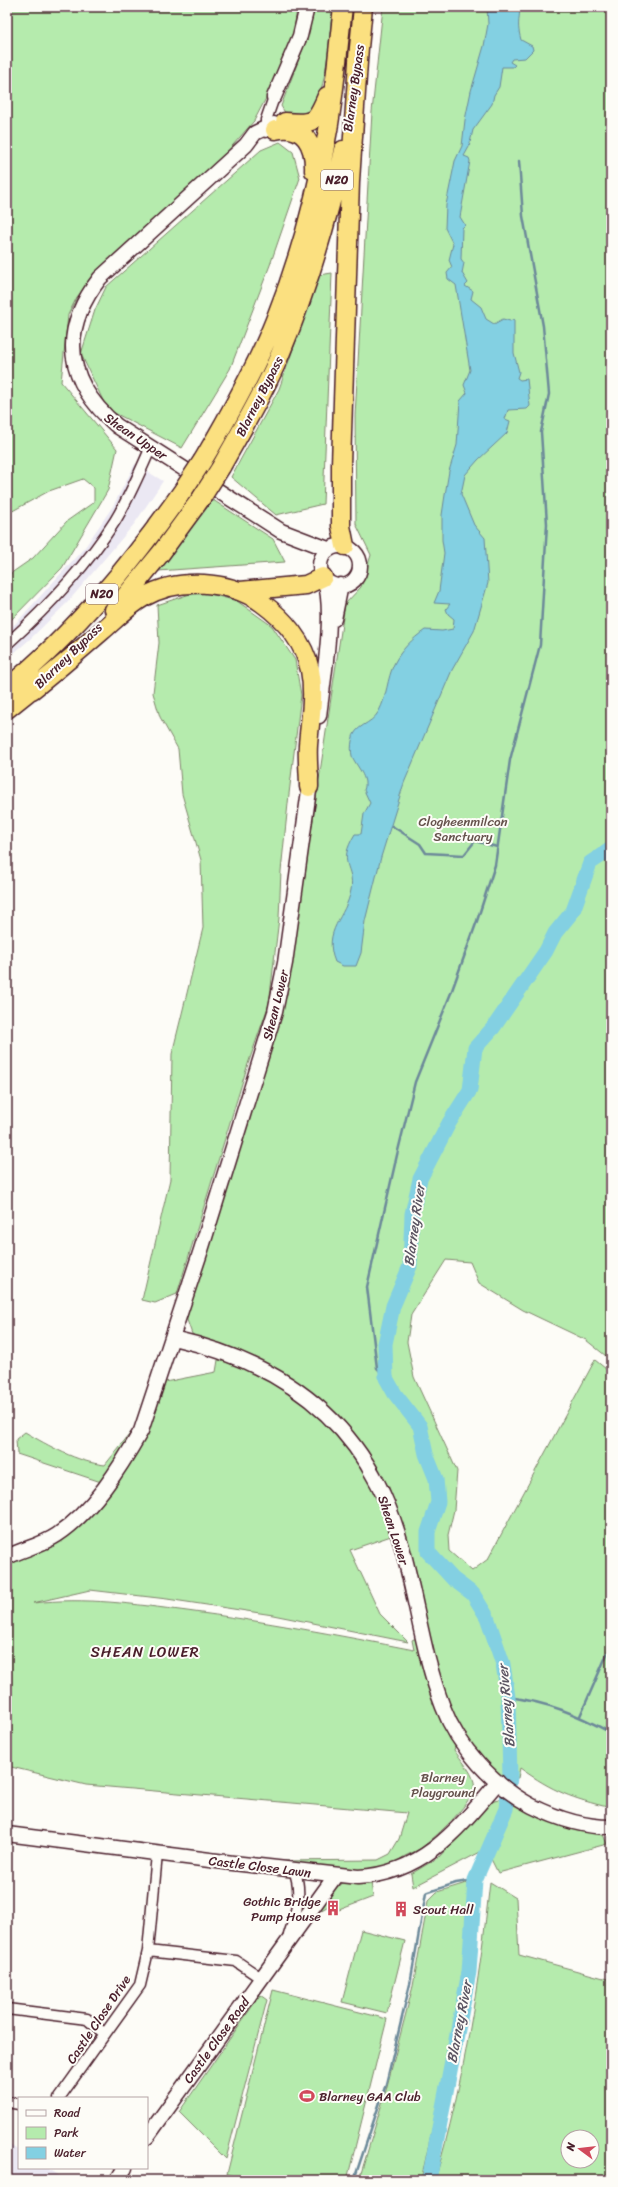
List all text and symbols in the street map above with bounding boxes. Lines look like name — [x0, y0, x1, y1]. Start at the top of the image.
street label: Blarney Bypass — [336, 43, 371, 133]
road number: N20 — [321, 170, 353, 190]
street label: Blarney Bypass — [229, 352, 290, 441]
street label: Shean Upper — [99, 407, 173, 467]
road number: N20 — [86, 584, 118, 604]
street label: Blarney Bypass — [29, 617, 108, 694]
park label: Clogheenmilcon Sanctuary — [418, 810, 508, 848]
street label: Shean Lower — [256, 967, 296, 1043]
water label: Blarney River — [396, 1180, 433, 1268]
street label: Shean Lower — [371, 1492, 416, 1569]
district label: SHEAN LOWER — [90, 1639, 200, 1665]
water label: Blarney River — [490, 1661, 523, 1748]
park label: Blarney Playground — [411, 1766, 476, 1804]
street label: Castle Close Lawn — [207, 1849, 312, 1884]
place label: Gothic Bridge Pump House — [243, 1890, 321, 1928]
place label: Scout Hall — [413, 1898, 474, 1921]
building icon: Gothic Bridge Pump House — [324, 1899, 342, 1917]
building icon: Scout Hall — [392, 1900, 410, 1918]
street label: Castle Close Drive — [60, 1970, 137, 2069]
water label: Blarney River — [439, 1977, 480, 2065]
street label: Castle Close Road — [177, 1991, 256, 2088]
place label: Blarney GAA Club — [319, 2085, 421, 2108]
sports icon: Blarney GAA Club — [298, 2087, 316, 2105]
legend — [18, 2097, 148, 2169]
text: Road — [54, 2102, 81, 2124]
text: Park — [54, 2122, 79, 2144]
north arrow — [560, 2129, 600, 2169]
text: N — [560, 2140, 581, 2154]
text: Water — [54, 2142, 87, 2164]

